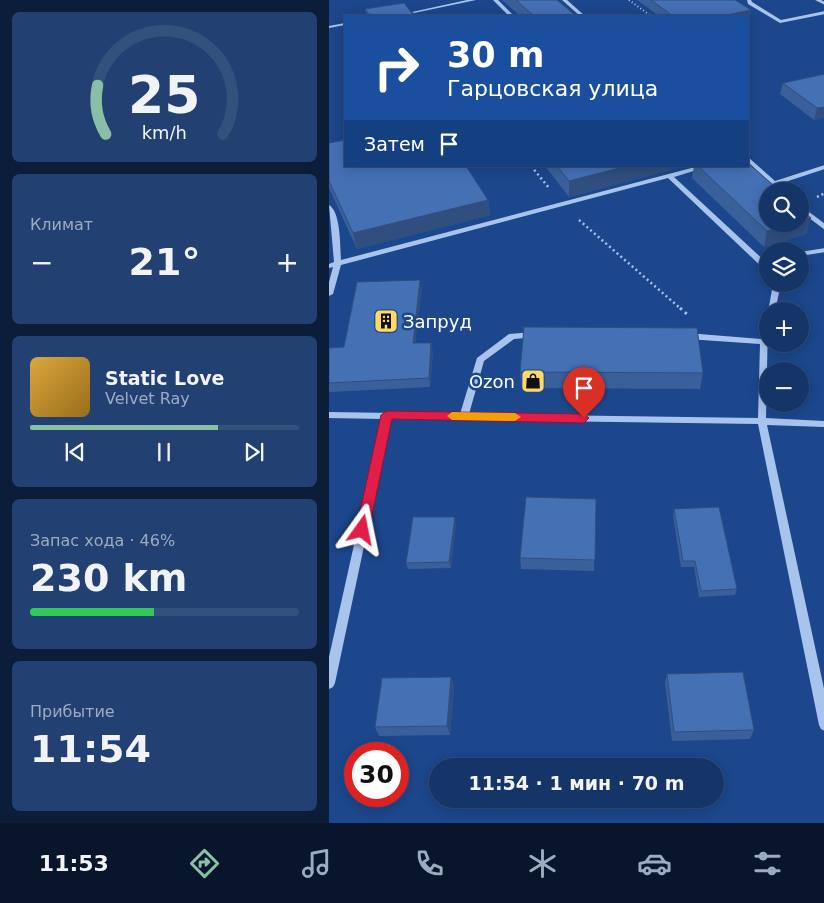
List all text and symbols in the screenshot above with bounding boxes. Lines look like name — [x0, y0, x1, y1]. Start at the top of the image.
icon: right — [364, 35, 429, 100]
text: 30 m — [447, 35, 544, 75]
text: 25 — [128, 65, 201, 125]
text: Гарцовская улица — [447, 76, 658, 101]
text: km/h — [142, 122, 187, 143]
icon: arrive — [435, 130, 463, 158]
text: Затем — [364, 133, 425, 155]
map controls — [759, 182, 809, 412]
button: search — [759, 182, 809, 232]
text: Климат — [30, 215, 93, 234]
text: 21° — [129, 240, 200, 284]
button: layers — [759, 242, 809, 292]
text: − — [30, 246, 53, 279]
text: + — [276, 246, 299, 279]
button: + — [759, 302, 809, 352]
building icon: Запруд — [373, 308, 399, 334]
place label: Запруд — [403, 311, 472, 332]
button: − — [759, 362, 809, 412]
text: Static Love — [105, 367, 225, 389]
pin — [563, 367, 605, 418]
shop icon: Ozon — [520, 368, 546, 394]
place label: Ozon — [469, 371, 515, 392]
icon: arrive — [570, 374, 598, 402]
text: Velvet Ray — [105, 389, 190, 408]
icon: previous — [61, 438, 89, 466]
icon: pause — [150, 438, 178, 466]
icon: next — [240, 438, 268, 466]
position arrow — [335, 503, 387, 555]
text: Запас хода · 46% — [30, 531, 175, 550]
text: 230 km — [30, 556, 187, 600]
text: Прибытие — [30, 702, 115, 721]
text: 11:54 — [30, 727, 151, 771]
speed limit sign: 30 — [344, 742, 409, 807]
text: 11:54 · 1 мин · 70 m — [468, 772, 685, 794]
icon: directions — [187, 846, 222, 881]
icon: music — [299, 846, 334, 881]
icon: phone — [412, 846, 447, 881]
icon: climate — [525, 846, 560, 881]
icon: car — [637, 846, 672, 881]
icon: filters — [750, 846, 785, 881]
text: 11:53 — [39, 851, 109, 876]

